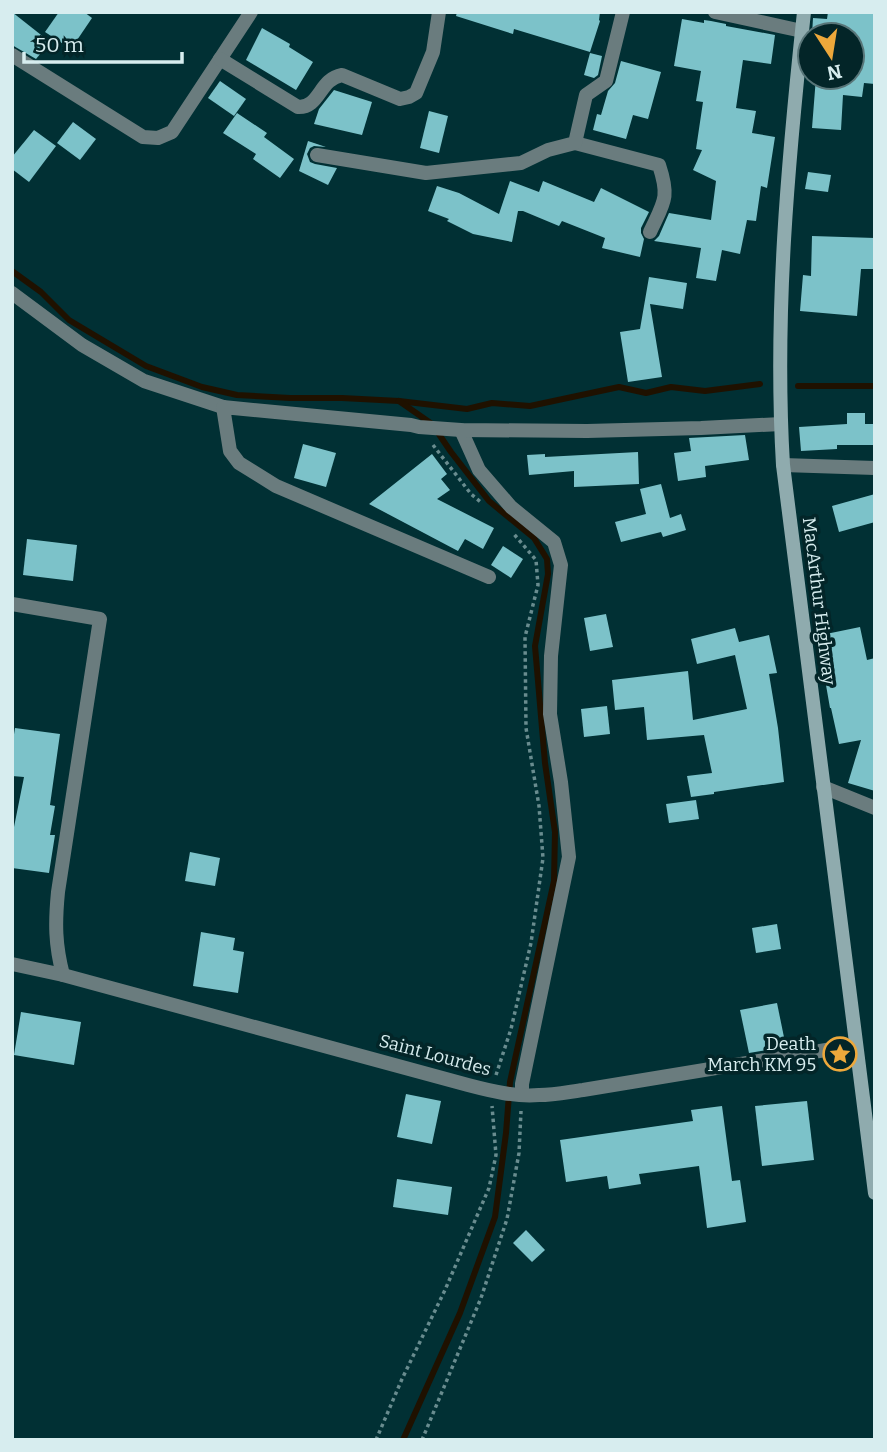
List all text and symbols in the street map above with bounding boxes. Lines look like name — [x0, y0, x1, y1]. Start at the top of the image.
scale bar — [24, 21, 182, 65]
north arrow — [796, 21, 866, 91]
text: 50 m — [35, 32, 84, 58]
text: N — [825, 59, 844, 85]
street label: MacArthur Highway — [798, 516, 840, 686]
street label: Saint Lourdes — [377, 1029, 493, 1081]
place label: Death March KM 95 — [707, 1033, 816, 1076]
place icon: Death March KM 95 — [821, 1035, 859, 1073]

